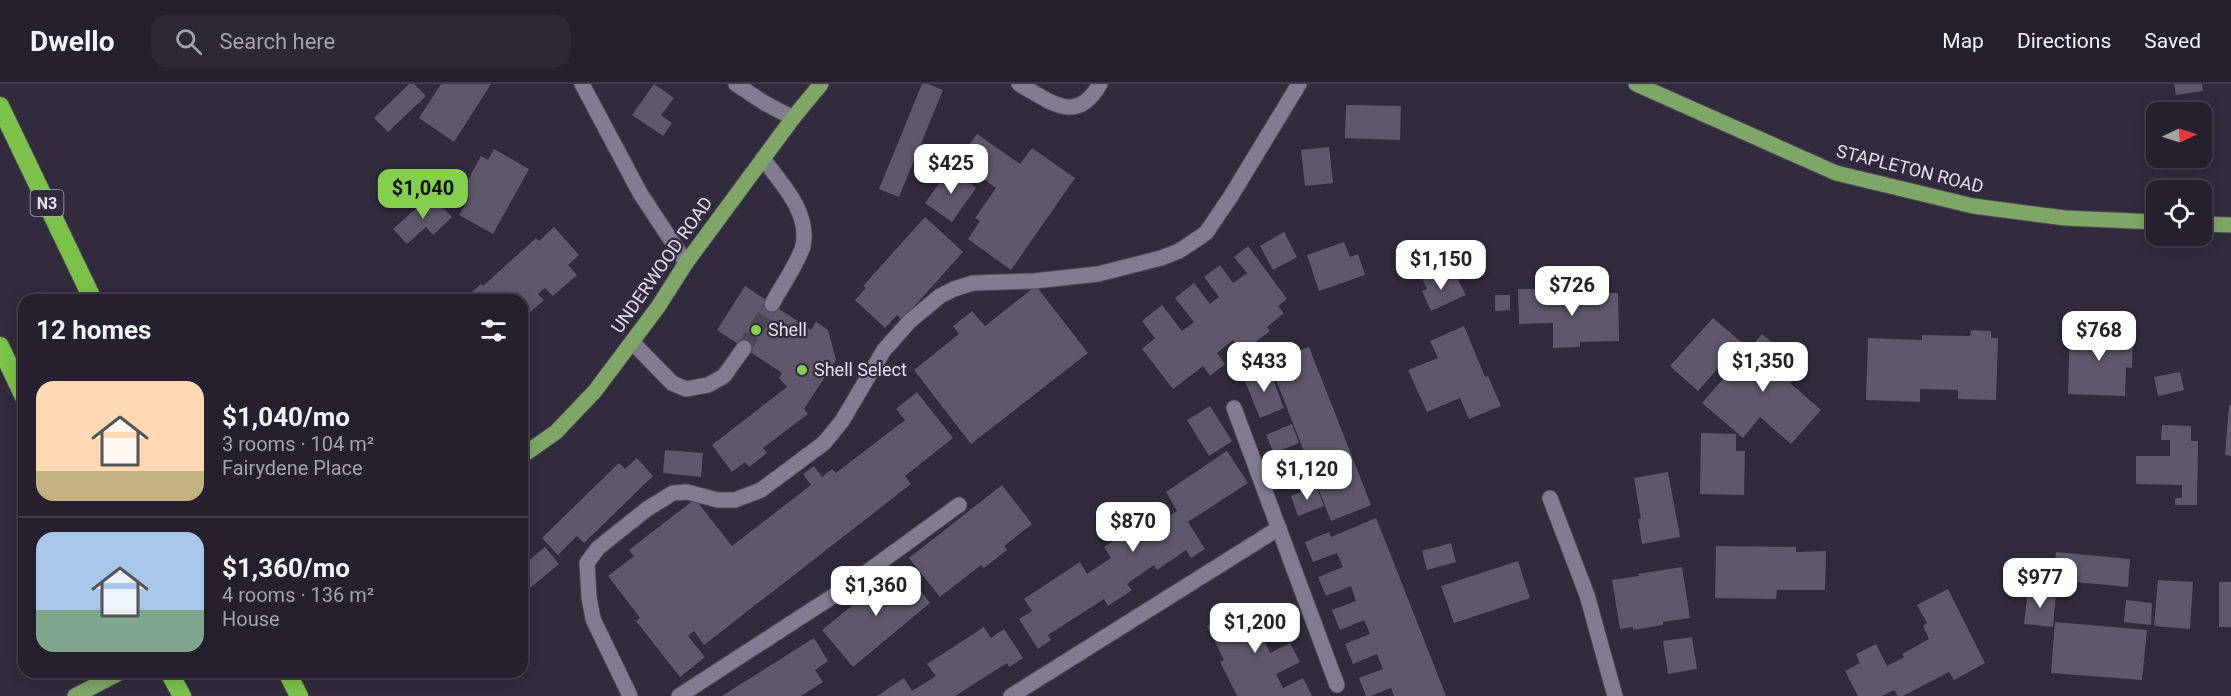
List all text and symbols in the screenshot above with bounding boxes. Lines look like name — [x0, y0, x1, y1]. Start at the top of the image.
search box — [151, 14, 571, 68]
text: Dwello — [30, 25, 115, 58]
icon: search — [172, 25, 205, 58]
text: Search here — [220, 29, 335, 54]
text: Map — [1942, 29, 1984, 53]
text: Directions — [2017, 29, 2111, 53]
text: Saved — [2144, 29, 2201, 53]
north arrow — [2146, 102, 2212, 168]
map controls — [2146, 102, 2212, 246]
street label: STAPLETON ROAD — [1834, 140, 1986, 197]
pin: $425 — [915, 144, 987, 195]
text: $425 — [928, 151, 974, 175]
pin: $1,040 — [374, 169, 472, 220]
text: $1,040 — [392, 176, 454, 200]
button: locate — [2146, 180, 2212, 246]
road number: N3 — [30, 190, 63, 216]
street label: UNDERWOOD ROAD — [607, 193, 717, 337]
pin: $1,150 — [1392, 240, 1490, 291]
text: $1,150 — [1410, 247, 1472, 271]
pin: $726 — [1536, 266, 1608, 317]
text: $726 — [1549, 273, 1595, 297]
pin: $768 — [2063, 311, 2135, 362]
icon: filters — [477, 314, 510, 347]
text: 12 homes — [36, 315, 151, 345]
text: $768 — [2076, 318, 2122, 342]
place label: Shell — [768, 319, 807, 340]
marker: Shell — [749, 323, 763, 337]
pin: $433 — [1228, 342, 1300, 393]
pin: $1,350 — [1714, 342, 1812, 393]
text: $433 — [1241, 349, 1287, 373]
text: $1,350 — [1732, 349, 1794, 373]
place label: Shell Select — [814, 359, 907, 380]
marker: Shell Select — [795, 363, 809, 377]
text: $1,040/mo — [222, 402, 350, 432]
icon: home — [84, 405, 156, 477]
text: 3 rooms · 104 m² — [222, 432, 374, 456]
pin: $1,120 — [1258, 450, 1356, 501]
text: Fairydene Place — [222, 456, 363, 480]
text: $1,120 — [1276, 457, 1338, 481]
pin: $870 — [1097, 502, 1169, 553]
text: $870 — [1110, 509, 1156, 533]
text: $1,360/mo — [222, 553, 350, 583]
icon: home — [84, 556, 156, 628]
pin: $977 — [2004, 558, 2076, 609]
text: $977 — [2017, 565, 2063, 589]
pin: $1,360 — [827, 566, 925, 617]
text: $1,360 — [845, 573, 907, 597]
text: 4 rooms · 136 m² — [222, 583, 374, 607]
pin: $1,200 — [1206, 603, 1304, 654]
text: House — [222, 607, 280, 631]
text: $1,200 — [1224, 610, 1286, 634]

